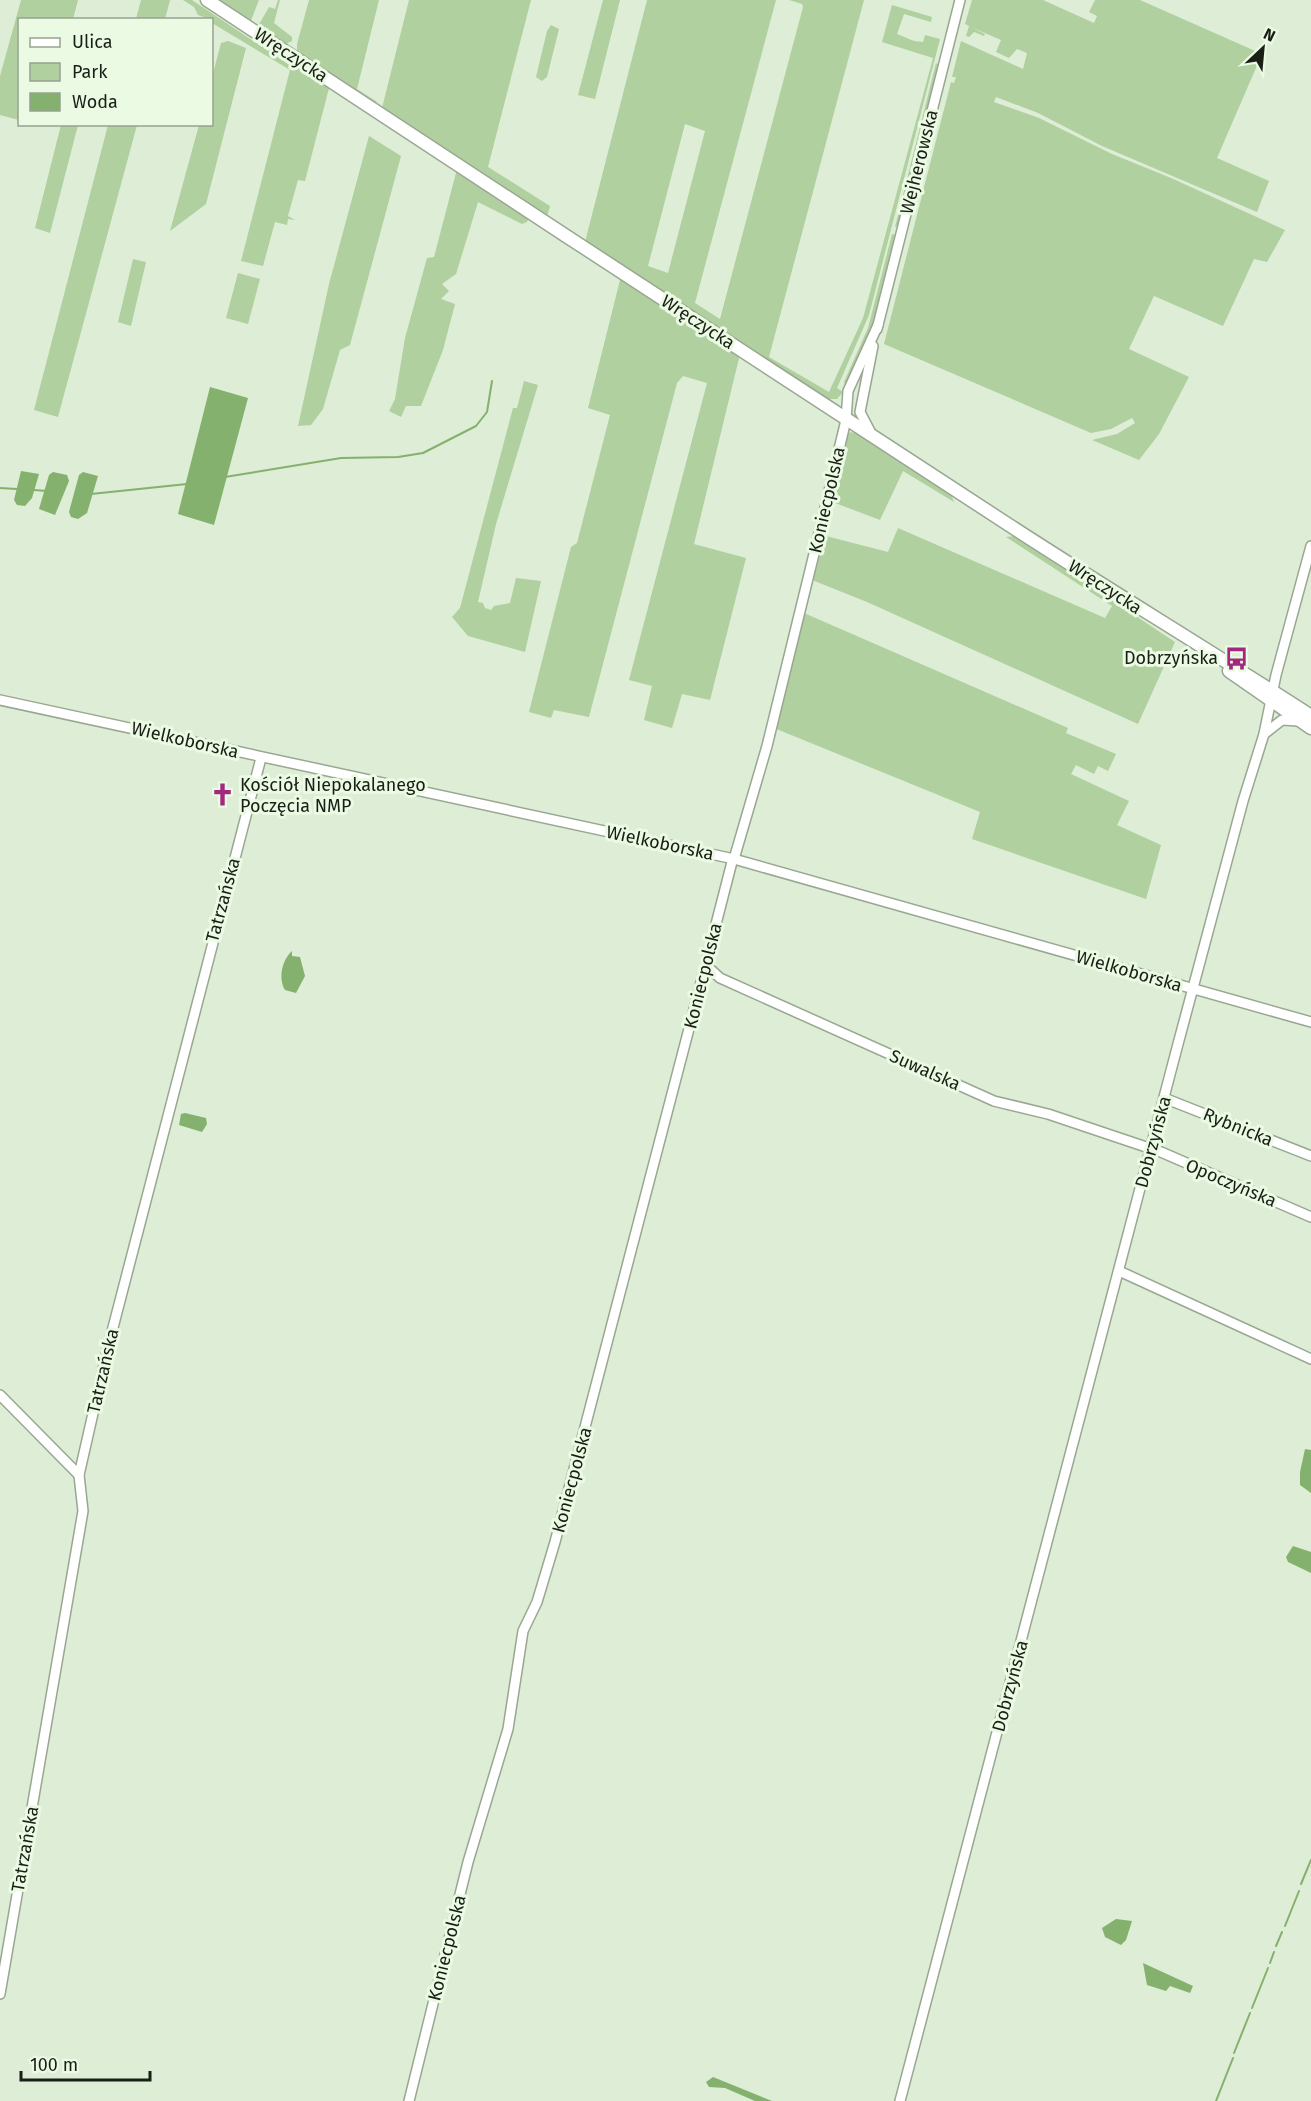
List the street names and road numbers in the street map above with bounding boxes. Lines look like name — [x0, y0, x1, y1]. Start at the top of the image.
street label: Wręczycka — [250, 23, 332, 87]
street label: Wejherowska — [895, 107, 943, 217]
street label: Wręczycka — [657, 290, 739, 354]
street label: Koniecpolska — [804, 445, 850, 555]
street label: Wręczycka — [1064, 555, 1146, 619]
street label: Wielkoborska — [129, 717, 241, 763]
street label: Wielkoborska — [604, 821, 716, 865]
street label: Tatrzańska — [201, 855, 245, 945]
street label: Koniecpolska — [679, 921, 727, 1031]
street label: Wielkoborska — [1073, 945, 1185, 997]
street label: Suwalska — [886, 1045, 964, 1095]
street label: Dobrzyńska — [1130, 1094, 1176, 1190]
street label: Rybnicka — [1200, 1103, 1276, 1151]
street label: Opoczyńska — [1182, 1154, 1280, 1212]
street label: Tatrzańska — [83, 1326, 123, 1416]
street label: Koniecpolska — [547, 1425, 597, 1535]
street label: Dobrzyńska — [987, 1638, 1033, 1734]
street label: Tatrzańska — [7, 1804, 43, 1894]
street label: Koniecpolska — [423, 1893, 471, 2003]

